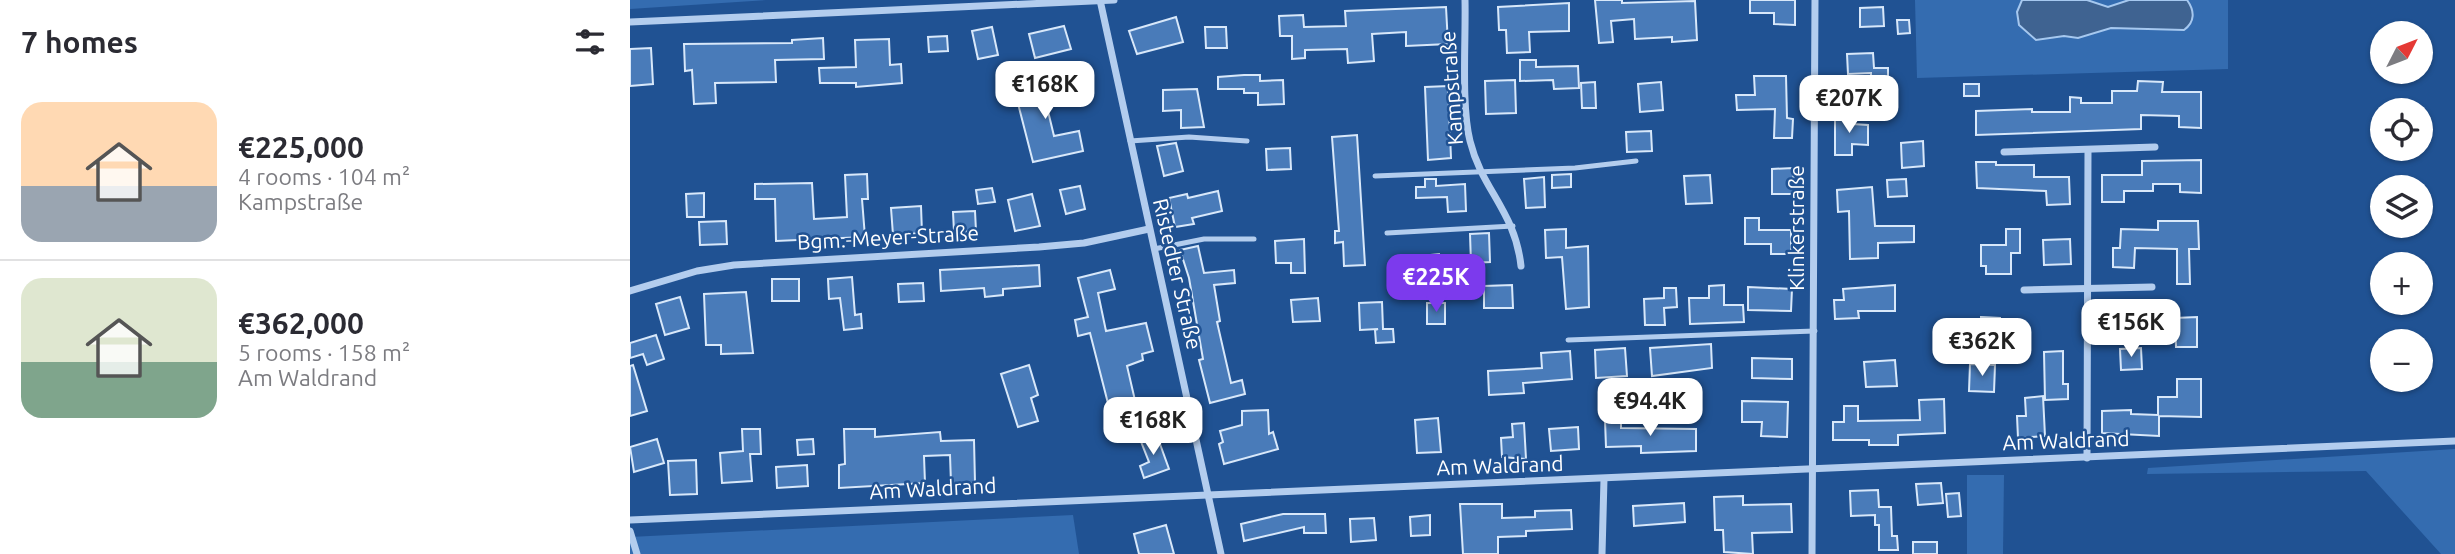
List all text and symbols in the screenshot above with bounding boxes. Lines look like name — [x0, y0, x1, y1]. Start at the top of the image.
north arrow — [2370, 21, 2432, 84]
map controls — [2370, 21, 2433, 392]
icon: filters — [571, 23, 609, 61]
text: 7 homes — [21, 25, 138, 59]
street label: Kampstraße — [1435, 30, 1467, 146]
pin: €168K — [996, 61, 1094, 121]
text: €168K — [1011, 71, 1079, 96]
pin: €207K — [1800, 76, 1898, 135]
text: €207K — [1815, 85, 1883, 110]
button: locate — [2370, 98, 2433, 161]
icon: home — [77, 130, 161, 214]
text: €225,000 — [238, 130, 364, 164]
text: 4 rooms · 104 m² — [238, 164, 410, 189]
street label: Klinkerstraße — [1784, 165, 1808, 291]
button: layers — [2370, 175, 2433, 238]
text: Kampstraße — [238, 189, 363, 214]
street label: Ristedter Straße — [1149, 196, 1207, 352]
street label: Bgm.-Meyer-Straße — [796, 220, 980, 254]
button: + — [2370, 252, 2433, 315]
pin: €225K — [1387, 254, 1485, 314]
text: €225K — [1402, 264, 1470, 289]
pin: €156K — [2082, 300, 2180, 359]
icon: home — [77, 306, 161, 390]
text: €362,000 — [238, 306, 364, 340]
text: €156K — [2097, 309, 2165, 334]
pin: €362K — [1933, 318, 2031, 378]
text: €362K — [1948, 328, 2016, 353]
button: − — [2370, 329, 2433, 392]
text: 5 rooms · 158 m² — [238, 340, 410, 365]
text: Am Waldrand — [238, 365, 377, 390]
pin: €94.4K — [1593, 378, 1707, 438]
text: €94.4K — [1614, 388, 1686, 413]
pin: €168K — [1104, 398, 1202, 457]
text: €168K — [1119, 407, 1187, 432]
street label: Am Waldrand — [2002, 426, 2130, 454]
street label: Am Waldrand — [1436, 451, 1564, 479]
street label: Am Waldrand — [869, 473, 997, 503]

